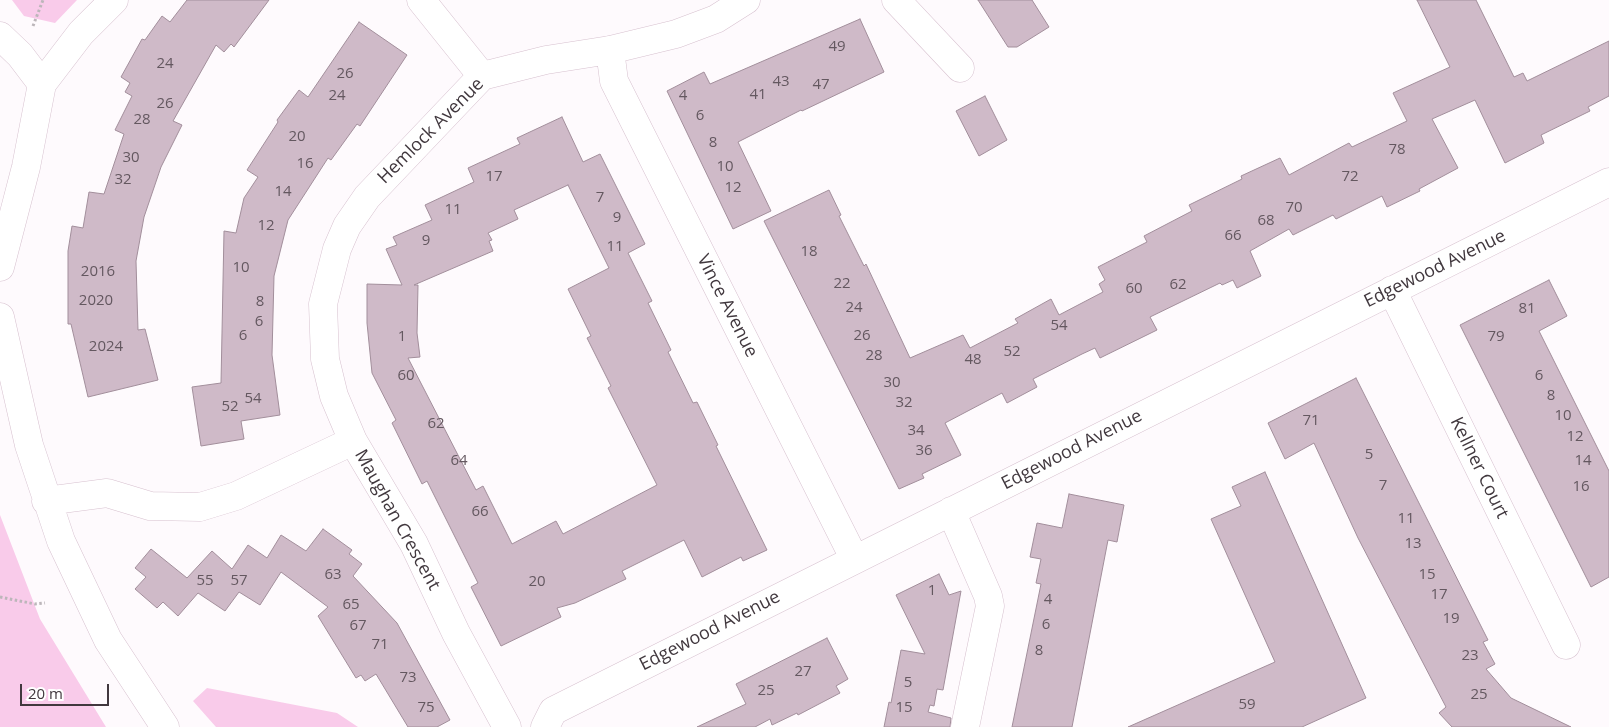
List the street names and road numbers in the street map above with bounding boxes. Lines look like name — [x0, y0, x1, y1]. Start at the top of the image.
street label: Hemlock Avenue — [374, 74, 488, 188]
street label: Edgewood Avenue — [1361, 225, 1509, 313]
street label: Vince Avenue — [692, 251, 762, 361]
street label: Edgewood Avenue — [998, 405, 1146, 495]
street label: Kellner Court — [1445, 414, 1513, 522]
street label: Maughan Crescent — [349, 446, 445, 594]
street label: Edgewood Avenue — [636, 586, 784, 676]

